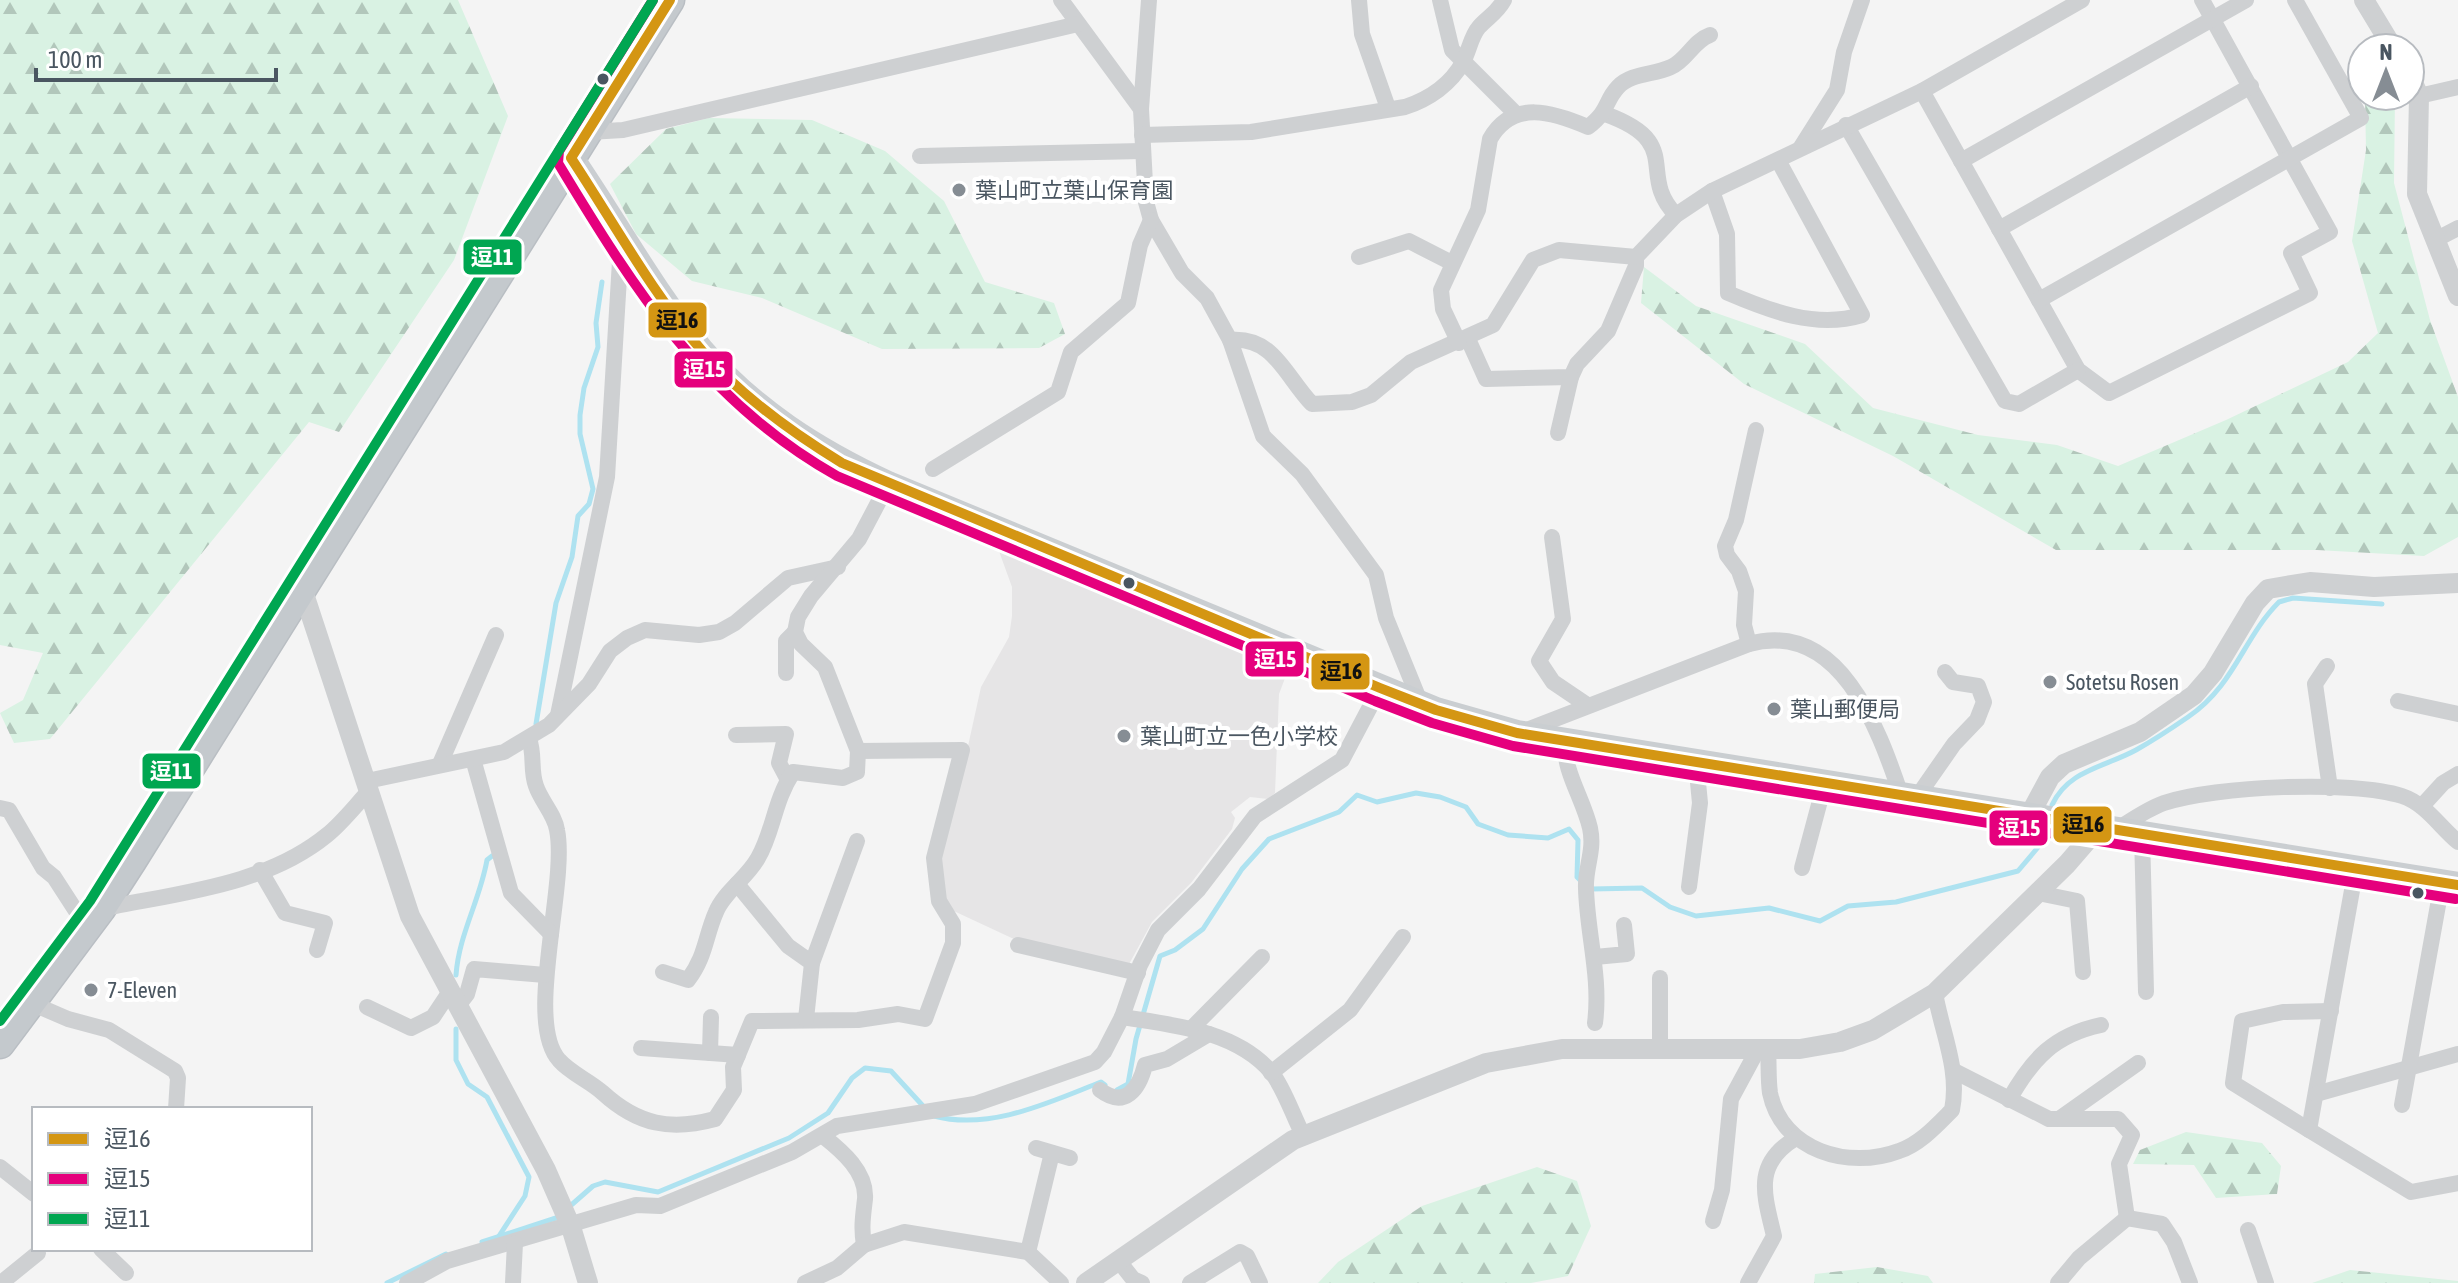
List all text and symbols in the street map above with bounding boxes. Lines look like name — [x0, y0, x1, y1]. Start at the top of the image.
scale bar — [36, 32, 276, 82]
north arrow — [2346, 32, 2426, 112]
text: N — [2380, 39, 2392, 65]
text: 100 m — [48, 46, 102, 73]
unlabelled marker — [595, 71, 611, 87]
place label: 葉山町立葉山保育園 — [975, 177, 1173, 203]
marker: 葉山町立葉山保育園 — [950, 181, 968, 199]
line badge: 逗11 — [462, 238, 523, 276]
text: 逗11 — [471, 244, 513, 270]
line badge: 逗16 — [647, 301, 708, 339]
text: 逗16 — [656, 307, 698, 333]
line badge: 逗15 — [673, 350, 734, 389]
text: 逗15 — [683, 356, 725, 382]
unlabelled marker — [1121, 575, 1137, 591]
line badge: 逗15 — [1244, 640, 1305, 678]
text: 逗15 — [1254, 646, 1296, 672]
line badge: 逗16 — [1310, 652, 1371, 691]
text: 逗16 — [1320, 658, 1362, 684]
place label: Sotetsu Rosen — [2066, 669, 2179, 695]
marker: Sotetsu Rosen — [2041, 673, 2059, 691]
place label: 葉山郵便局 — [1790, 696, 1900, 722]
marker: 葉山郵便局 — [1765, 700, 1783, 718]
place label: 葉山町立一色小学校 — [1140, 723, 1338, 749]
marker: 葉山町立一色小学校 — [1115, 727, 1133, 745]
line badge: 逗11 — [141, 752, 202, 790]
text: 逗11 — [150, 758, 192, 784]
line badge: 逗16 — [2052, 805, 2113, 844]
line badge: 逗15 — [1988, 809, 2049, 847]
text: 逗16 — [2062, 811, 2104, 837]
text: 逗15 — [1998, 815, 2040, 841]
unlabelled marker — [2410, 885, 2426, 901]
place label: 7-Eleven — [107, 977, 177, 1003]
marker: 7-Eleven — [82, 981, 100, 999]
legend — [32, 1107, 312, 1251]
text: 逗16 — [104, 1125, 151, 1152]
text: 逗15 — [104, 1165, 151, 1192]
text: 逗11 — [104, 1205, 151, 1232]

